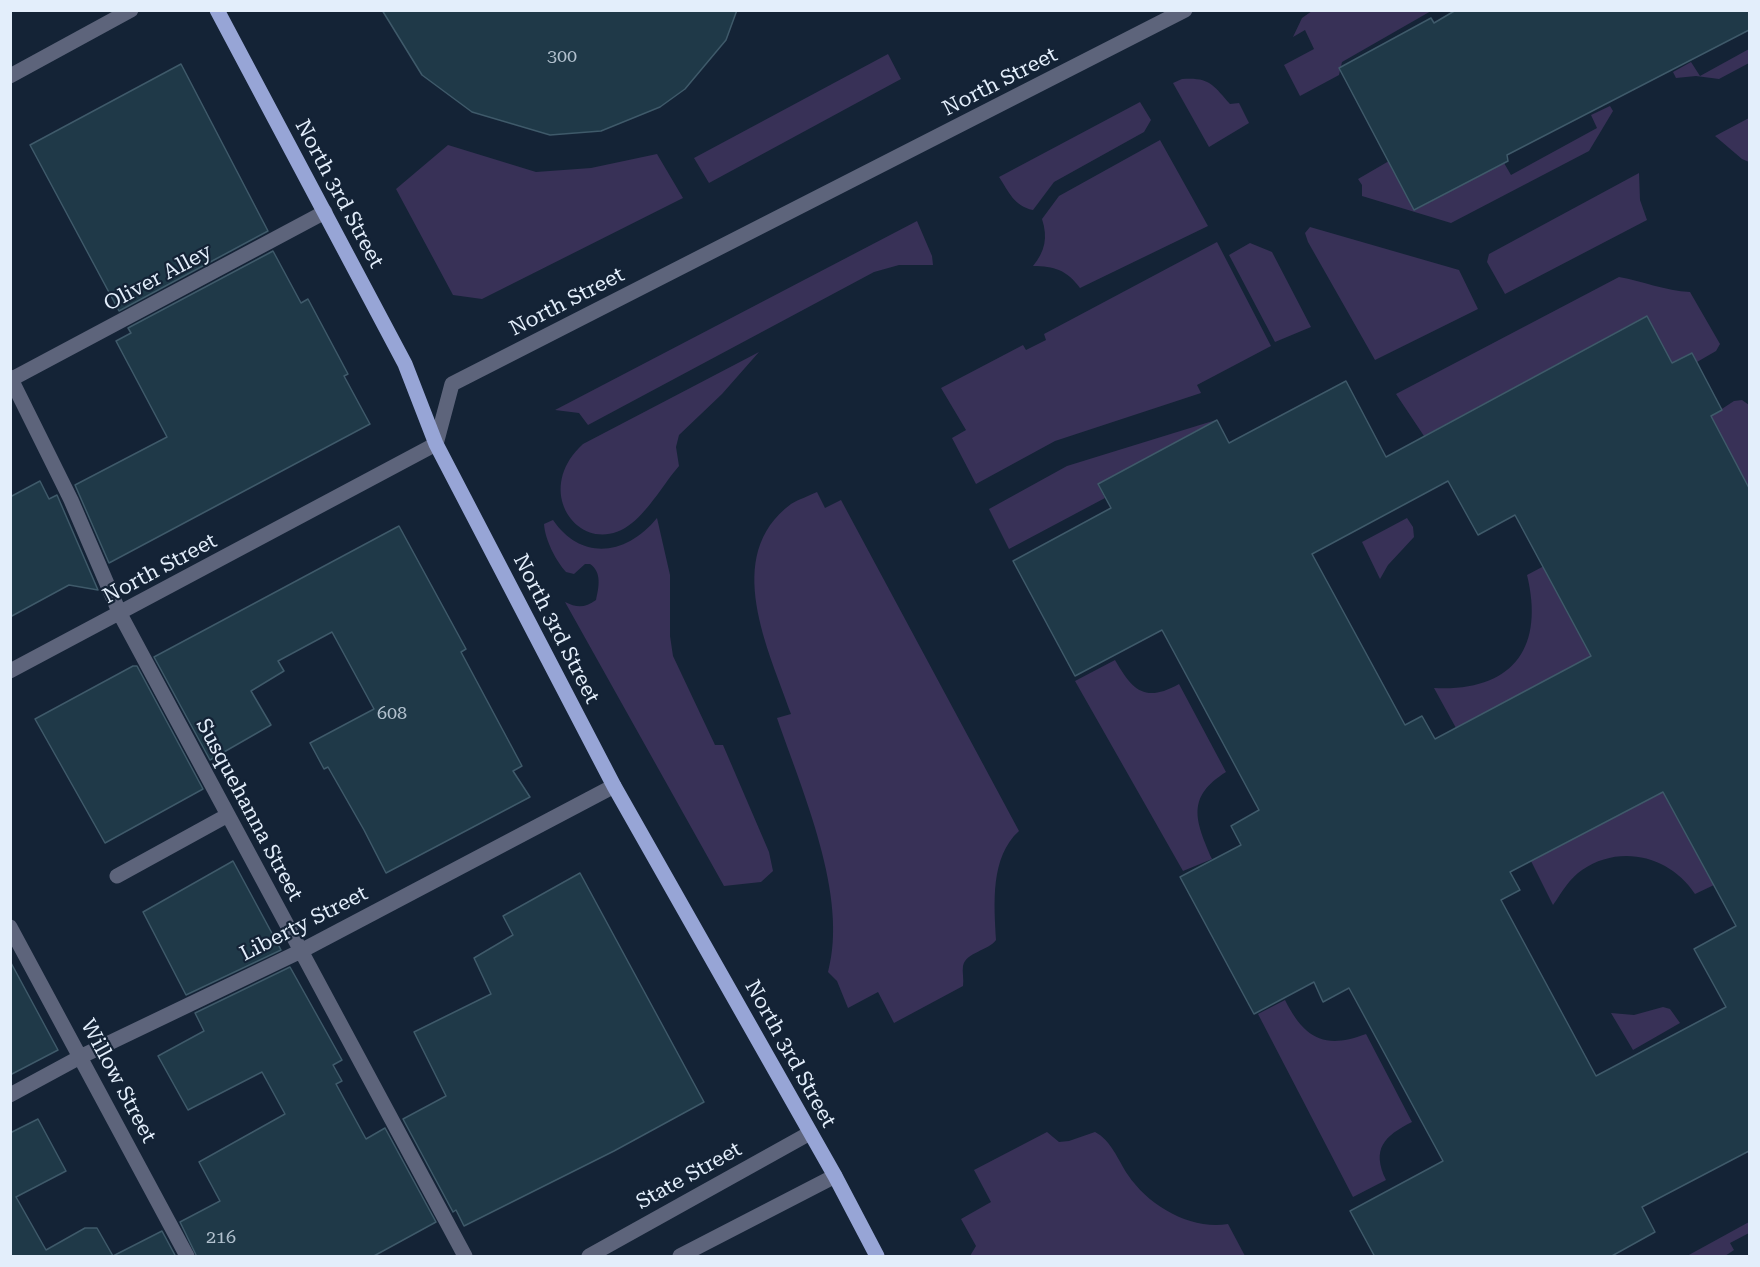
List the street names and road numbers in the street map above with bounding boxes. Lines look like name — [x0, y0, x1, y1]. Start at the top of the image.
street label: North Street — [938, 42, 1062, 122]
street label: North 3rd Street — [289, 116, 389, 272]
street label: Oliver Alley — [100, 239, 216, 317]
street label: North Street — [505, 262, 629, 342]
street label: North Street — [99, 528, 221, 610]
street label: North 3rd Street — [507, 550, 605, 708]
street label: Susquehanna Street — [190, 715, 308, 905]
street label: Liberty Street — [236, 881, 372, 967]
street label: North 3rd Street — [739, 976, 841, 1132]
street label: Willow Street — [75, 1015, 161, 1147]
street label: State Street — [632, 1137, 746, 1215]

